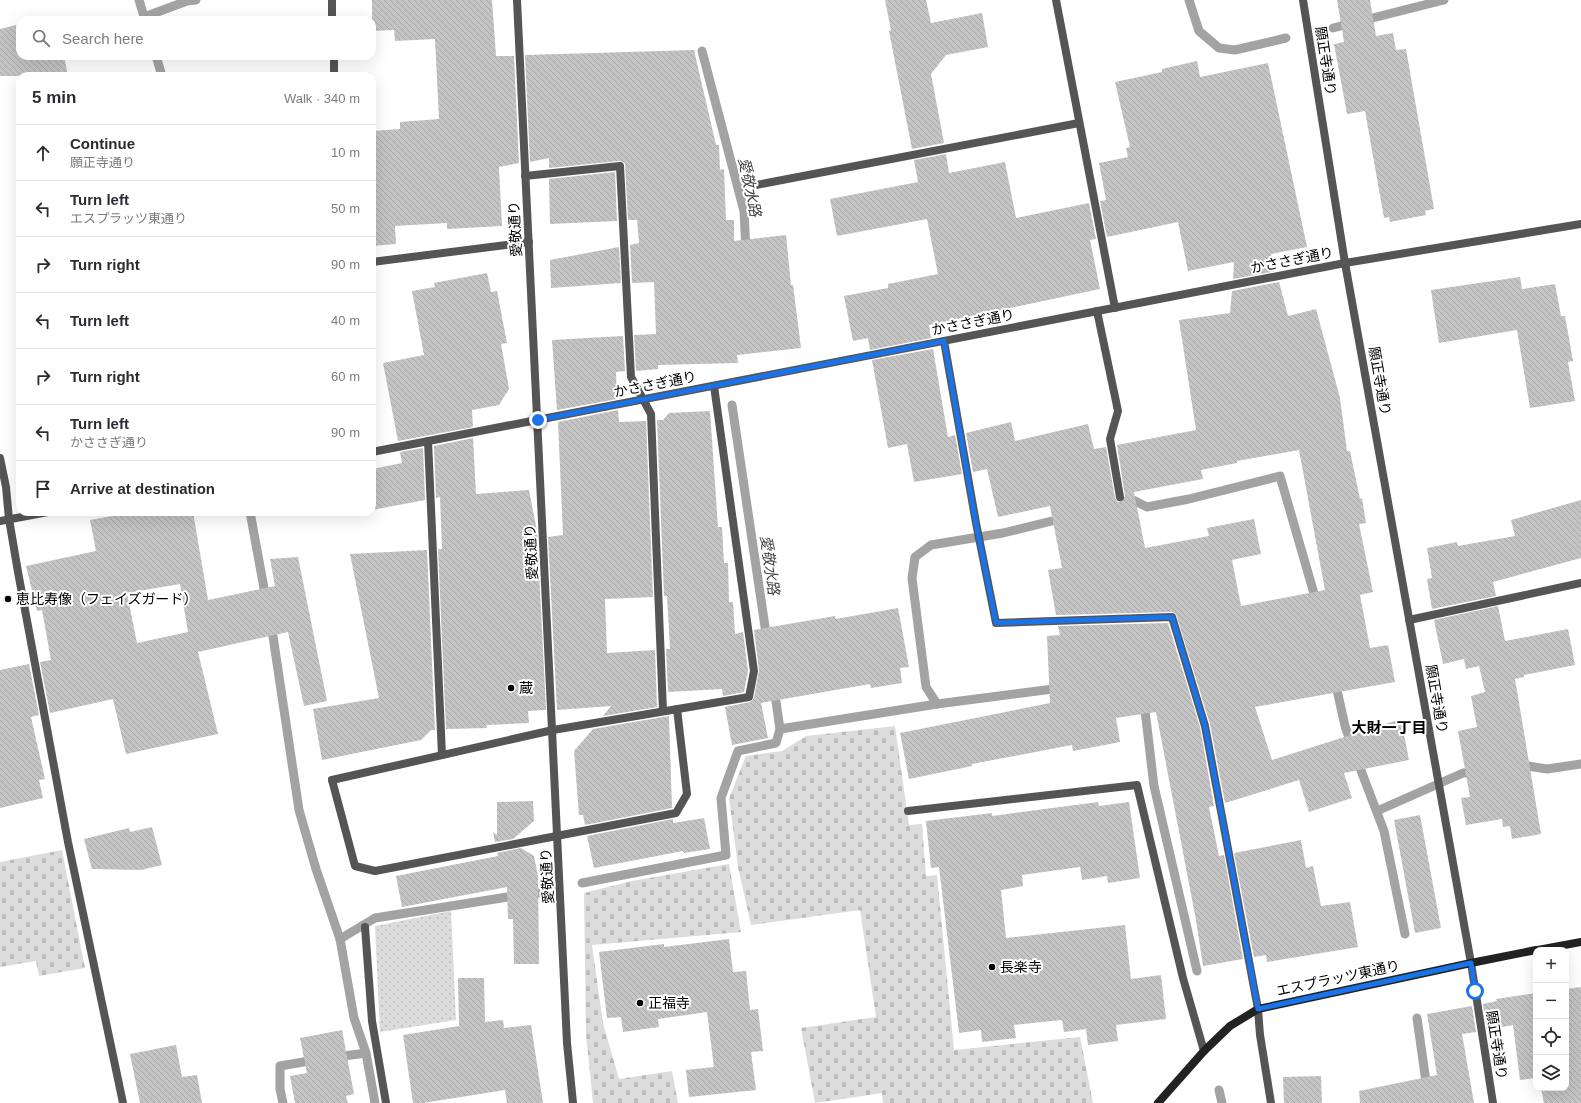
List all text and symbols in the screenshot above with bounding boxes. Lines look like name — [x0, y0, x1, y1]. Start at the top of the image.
search box — [16, 16, 376, 60]
street label: 願正寺通り — [1313, 25, 1339, 97]
icon: search — [30, 27, 52, 49]
text: Search here — [62, 30, 144, 47]
text: 5 min — [32, 88, 76, 107]
text: Walk · 340 m — [284, 91, 360, 106]
text: Continue — [70, 135, 135, 152]
icon: ahead — [32, 142, 54, 164]
text: 10 m — [331, 145, 360, 160]
text: 願正寺通り — [70, 155, 135, 170]
water label: 愛敬水路 — [735, 156, 765, 220]
text: Turn left — [70, 191, 129, 208]
icon: left — [32, 198, 54, 220]
text: 50 m — [331, 201, 360, 216]
street label: 愛敬通り — [506, 201, 524, 257]
text: エスプラッツ東通り — [70, 211, 187, 226]
street label: かささぎ通り — [1249, 244, 1335, 276]
icon: right — [32, 254, 54, 276]
text: Turn right — [70, 256, 140, 273]
text: 90 m — [331, 257, 360, 272]
street label: かささぎ通り — [930, 306, 1016, 338]
icon: left — [32, 310, 54, 332]
text: Turn left — [70, 312, 129, 329]
text: 40 m — [331, 313, 360, 328]
street label: 願正寺通り — [1366, 345, 1394, 417]
icon: right — [32, 366, 54, 388]
text: Turn right — [70, 368, 140, 385]
street label: かささぎ通り — [612, 368, 698, 400]
text: 60 m — [331, 369, 360, 384]
route end — [529, 411, 547, 429]
text: Turn left — [70, 415, 129, 432]
icon: left — [32, 422, 54, 444]
text: 90 m — [331, 425, 360, 440]
text: かささぎ通り — [70, 435, 148, 450]
icon: arrive — [32, 478, 54, 500]
text: Arrive at destination — [70, 480, 215, 497]
street label: 愛敬通り — [522, 524, 540, 580]
water label: 愛敬水路 — [757, 534, 783, 598]
place label: 恵比寿像（フェイズガード） — [16, 591, 198, 607]
marker: 恵比寿像（フェイズガード） — [3, 594, 13, 604]
street label: 願正寺通り — [1423, 663, 1451, 735]
place label: 蔵 — [519, 680, 533, 696]
marker: 蔵 — [506, 683, 516, 693]
district label: 大財一丁目 — [1351, 719, 1427, 736]
street label: 愛敬通り — [538, 848, 556, 904]
map controls — [1533, 947, 1569, 1091]
button: + — [1533, 947, 1569, 983]
street label: エスプラッツ東通り — [1275, 957, 1401, 999]
place label: 長楽寺 — [1000, 959, 1042, 975]
marker: 長楽寺 — [987, 962, 997, 972]
route start — [1466, 982, 1484, 1000]
button: − — [1533, 983, 1569, 1019]
place label: 正福寺 — [648, 995, 690, 1011]
marker: 正福寺 — [635, 998, 645, 1008]
street label: 願正寺通り — [1484, 1009, 1510, 1081]
button: locate — [1533, 1019, 1569, 1055]
button: layers — [1533, 1055, 1569, 1091]

